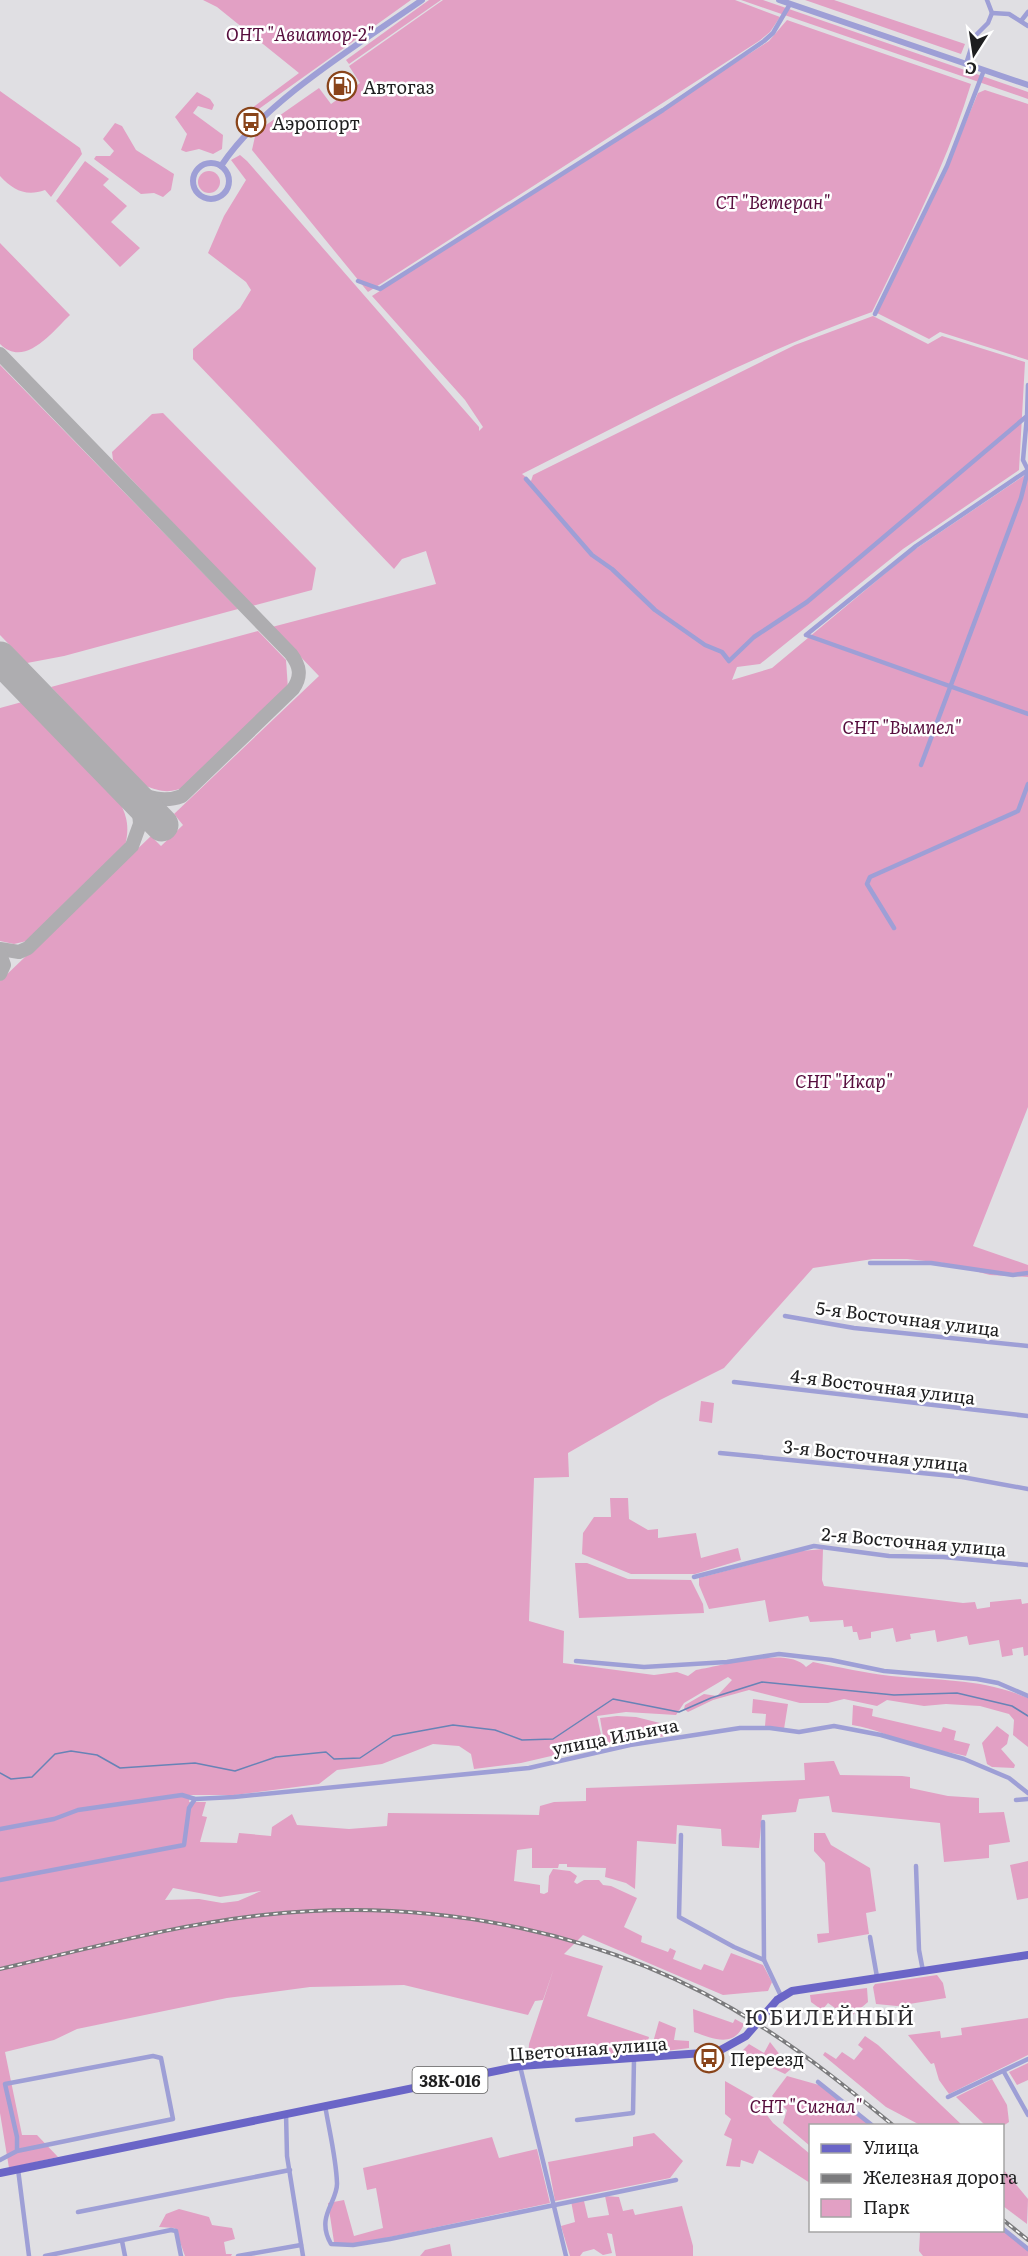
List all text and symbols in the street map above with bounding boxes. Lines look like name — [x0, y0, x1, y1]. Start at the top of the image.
park label: ОНТ "Авиатор-2" — [226, 20, 374, 47]
north arrow — [944, 24, 1004, 84]
text: С — [963, 57, 979, 83]
fuel station icon: Автогаз — [326, 70, 358, 102]
place label: Автогаз — [363, 73, 435, 100]
bus stop icon: Аэропорт — [235, 106, 267, 138]
place label: Аэропорт — [272, 109, 360, 136]
park label: СТ "Ветеран" — [715, 188, 831, 215]
park label: СНТ "Вымпел" — [842, 713, 962, 740]
park label: СНТ "Икар" — [795, 1067, 893, 1094]
street label: 5-я Восточная улица — [814, 1293, 1002, 1343]
street label: 4-я Восточная улица — [789, 1361, 977, 1411]
street label: 3-я Восточная улица — [782, 1432, 970, 1478]
street label: 2-я Восточная улица — [821, 1519, 1008, 1563]
street label: улица Ильича — [549, 1710, 681, 1761]
district label: ЮБИЛЕЙНЫЙ — [744, 2000, 916, 2031]
street label: Цветочная улица — [508, 2029, 668, 2067]
bus stop icon: Переезд — [693, 2042, 725, 2074]
place label: Переезд — [730, 2045, 804, 2072]
road number: 38К-016 — [412, 2067, 488, 2093]
park label: СНТ "Сигнал" — [749, 2092, 863, 2119]
legend — [809, 2124, 1004, 2232]
text: Улица — [863, 2133, 919, 2160]
text: Железная дорога — [863, 2163, 1018, 2190]
text: Парк — [863, 2193, 910, 2220]

